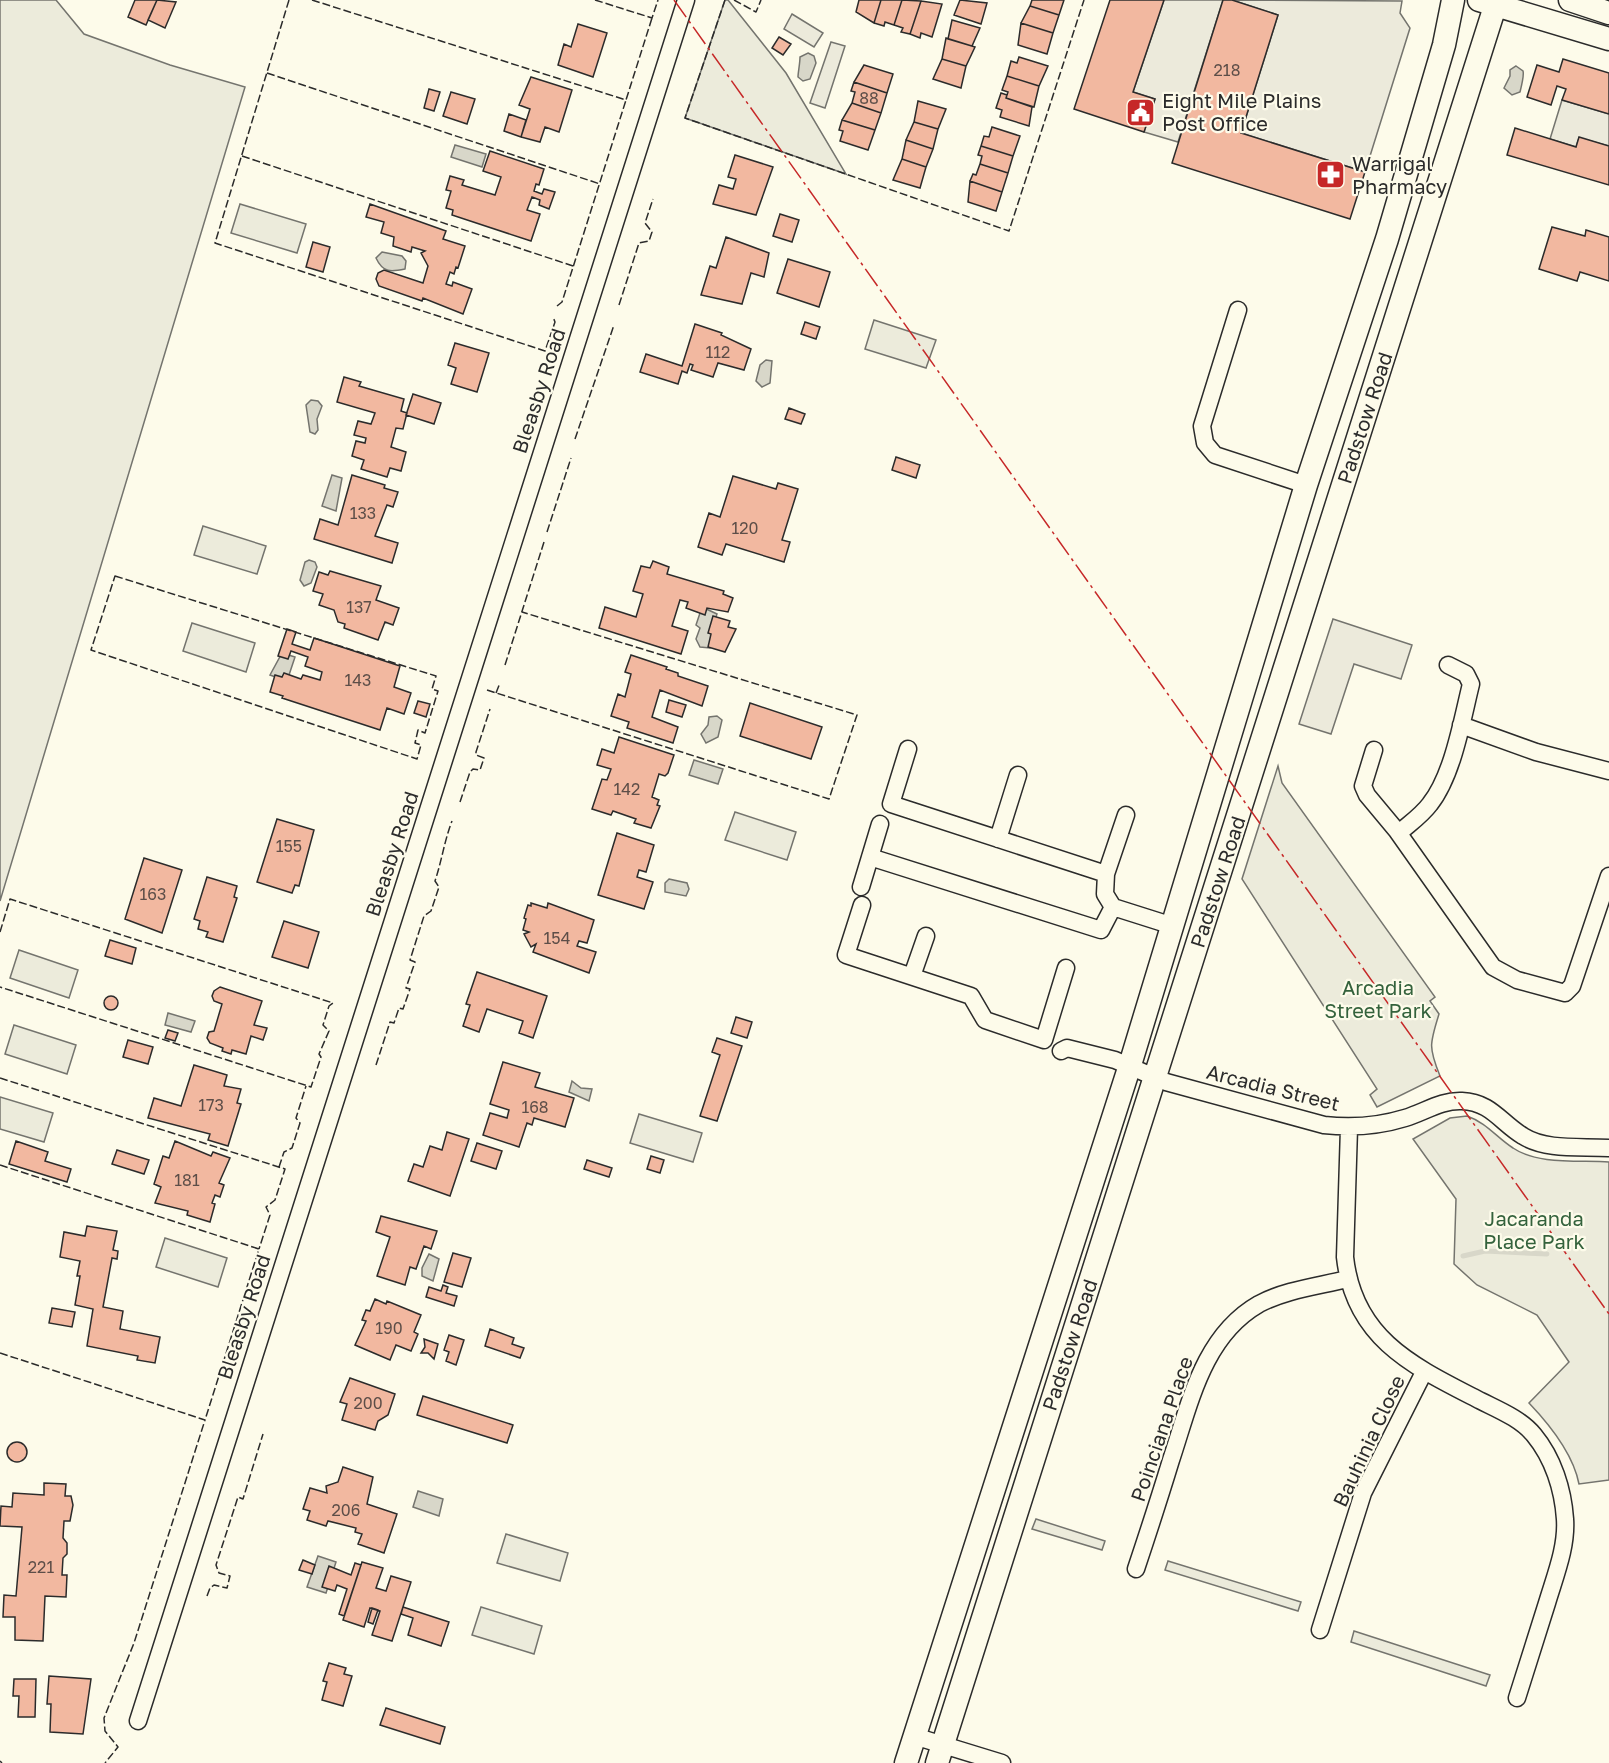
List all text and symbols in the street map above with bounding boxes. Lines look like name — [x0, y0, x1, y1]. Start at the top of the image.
house number: 218 — [1214, 60, 1240, 80]
house number: 88 — [859, 88, 879, 108]
place label: Eight Mile Plains Post Office — [1162, 88, 1321, 135]
public building icon: Eight Mile Plains Post Office — [1125, 97, 1157, 129]
place label: Warrigal Pharmacy — [1352, 151, 1447, 198]
pharmacy icon: Warrigal Pharmacy — [1315, 159, 1347, 191]
street label: Bleasby Road — [507, 325, 570, 456]
house number: 112 — [706, 342, 730, 362]
street label: Padstow Road — [1331, 349, 1397, 487]
house number: 133 — [350, 503, 376, 523]
house number: 120 — [732, 518, 758, 538]
house number: 137 — [346, 597, 372, 617]
house number: 143 — [345, 670, 371, 690]
house number: 142 — [614, 779, 640, 799]
street label: Bleasby Road — [360, 788, 423, 919]
street label: Padstow Road — [1184, 813, 1250, 951]
house number: 155 — [276, 836, 302, 856]
house number: 163 — [140, 884, 166, 904]
house number: 154 — [544, 928, 570, 948]
park label: Arcadia Street Park — [1324, 975, 1432, 1022]
street label: Arcadia Street — [1204, 1059, 1342, 1115]
house number: 173 — [198, 1095, 224, 1115]
house number: 168 — [521, 1097, 549, 1117]
house number: 181 — [174, 1170, 200, 1190]
park label: Jacaranda Place Park — [1483, 1206, 1585, 1253]
street label: Bleasby Road — [212, 1251, 275, 1382]
street label: Padstow Road — [1036, 1276, 1102, 1414]
house number: 190 — [375, 1318, 403, 1338]
street label: Poinciana Place — [1125, 1353, 1197, 1504]
street label: Bauhinia Close — [1327, 1371, 1409, 1510]
house number: 200 — [353, 1393, 383, 1413]
house number: 206 — [332, 1500, 360, 1520]
house number: 221 — [28, 1557, 54, 1577]

